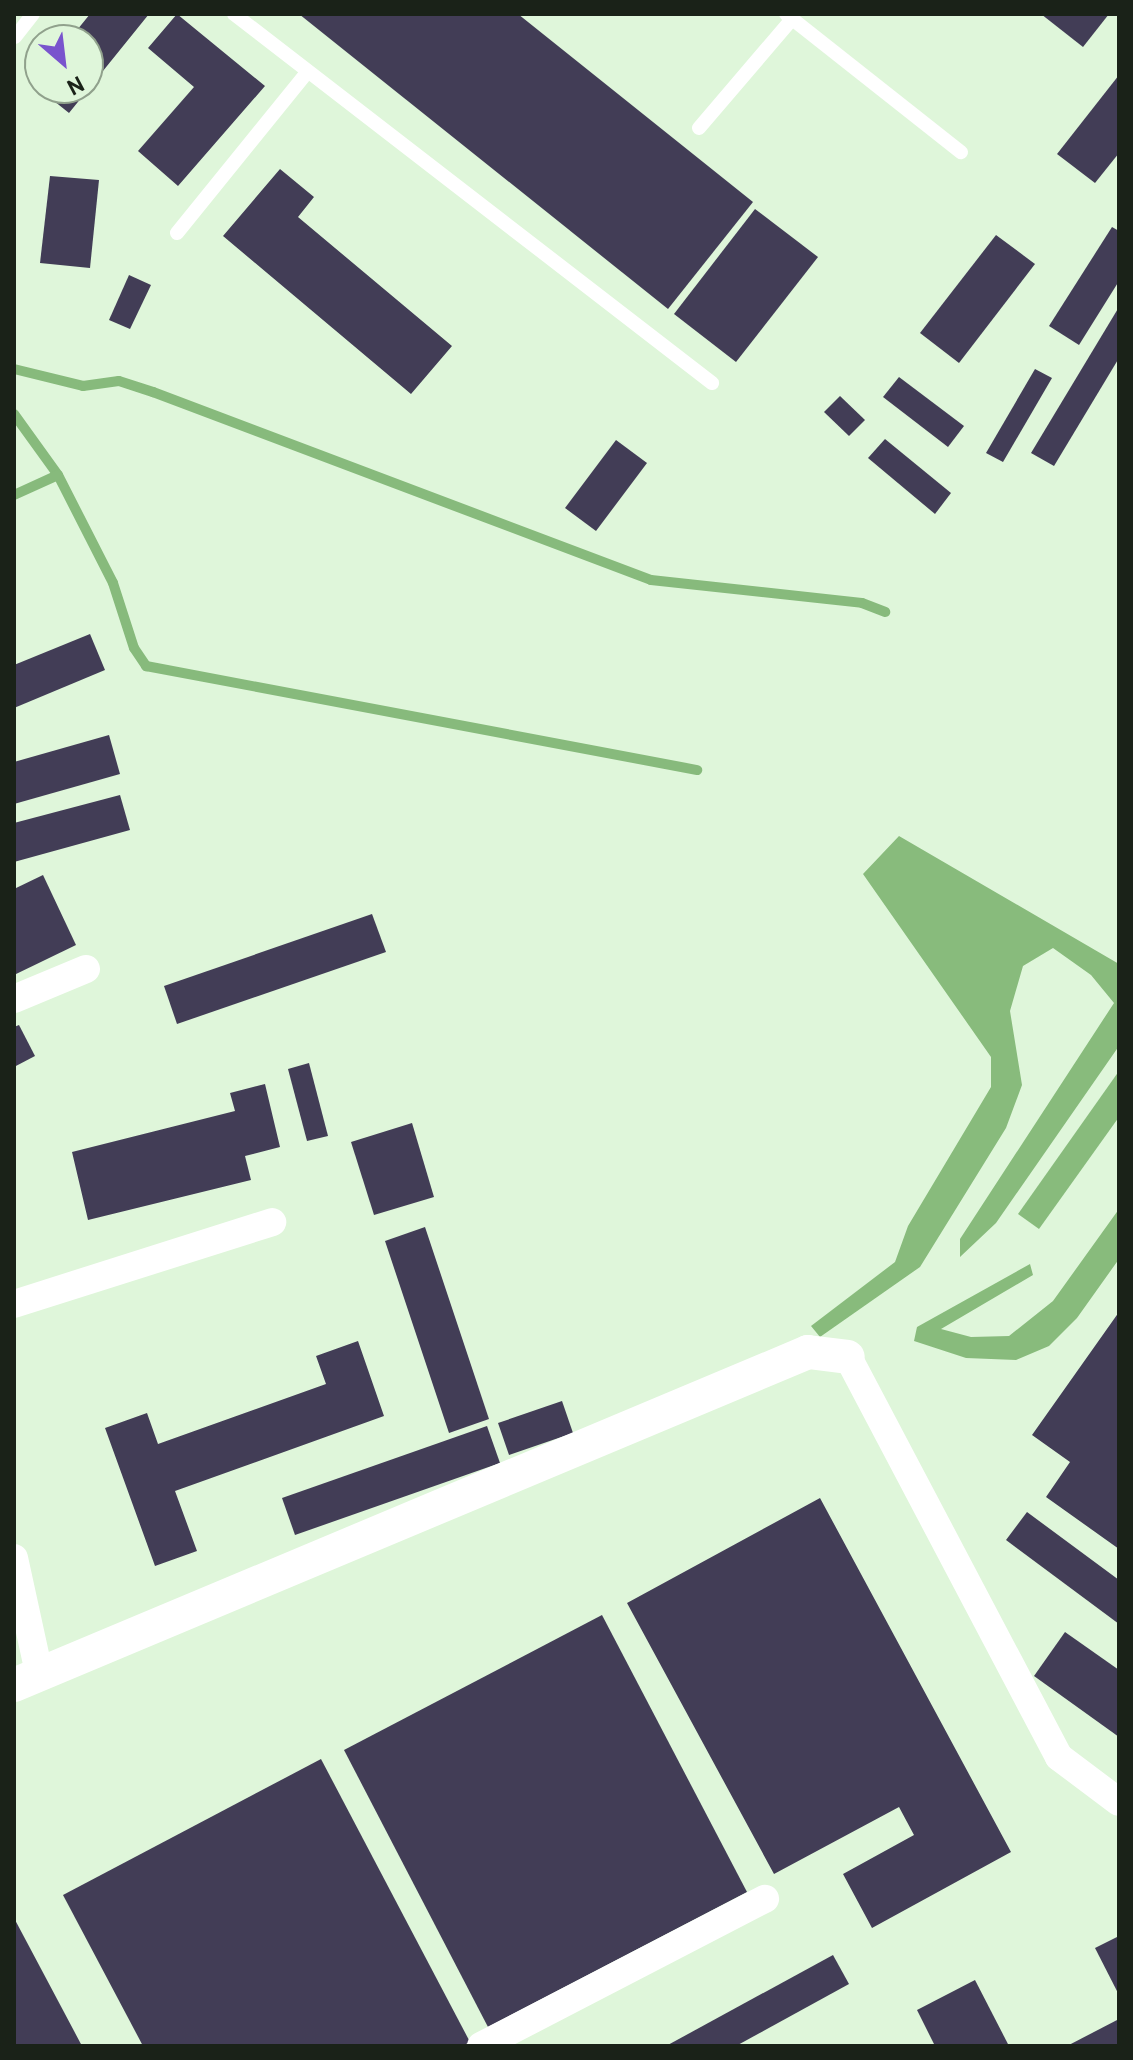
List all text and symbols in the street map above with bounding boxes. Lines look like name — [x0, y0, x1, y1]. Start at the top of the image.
north arrow — [24, 24, 104, 104]
text: N — [61, 68, 88, 99]

